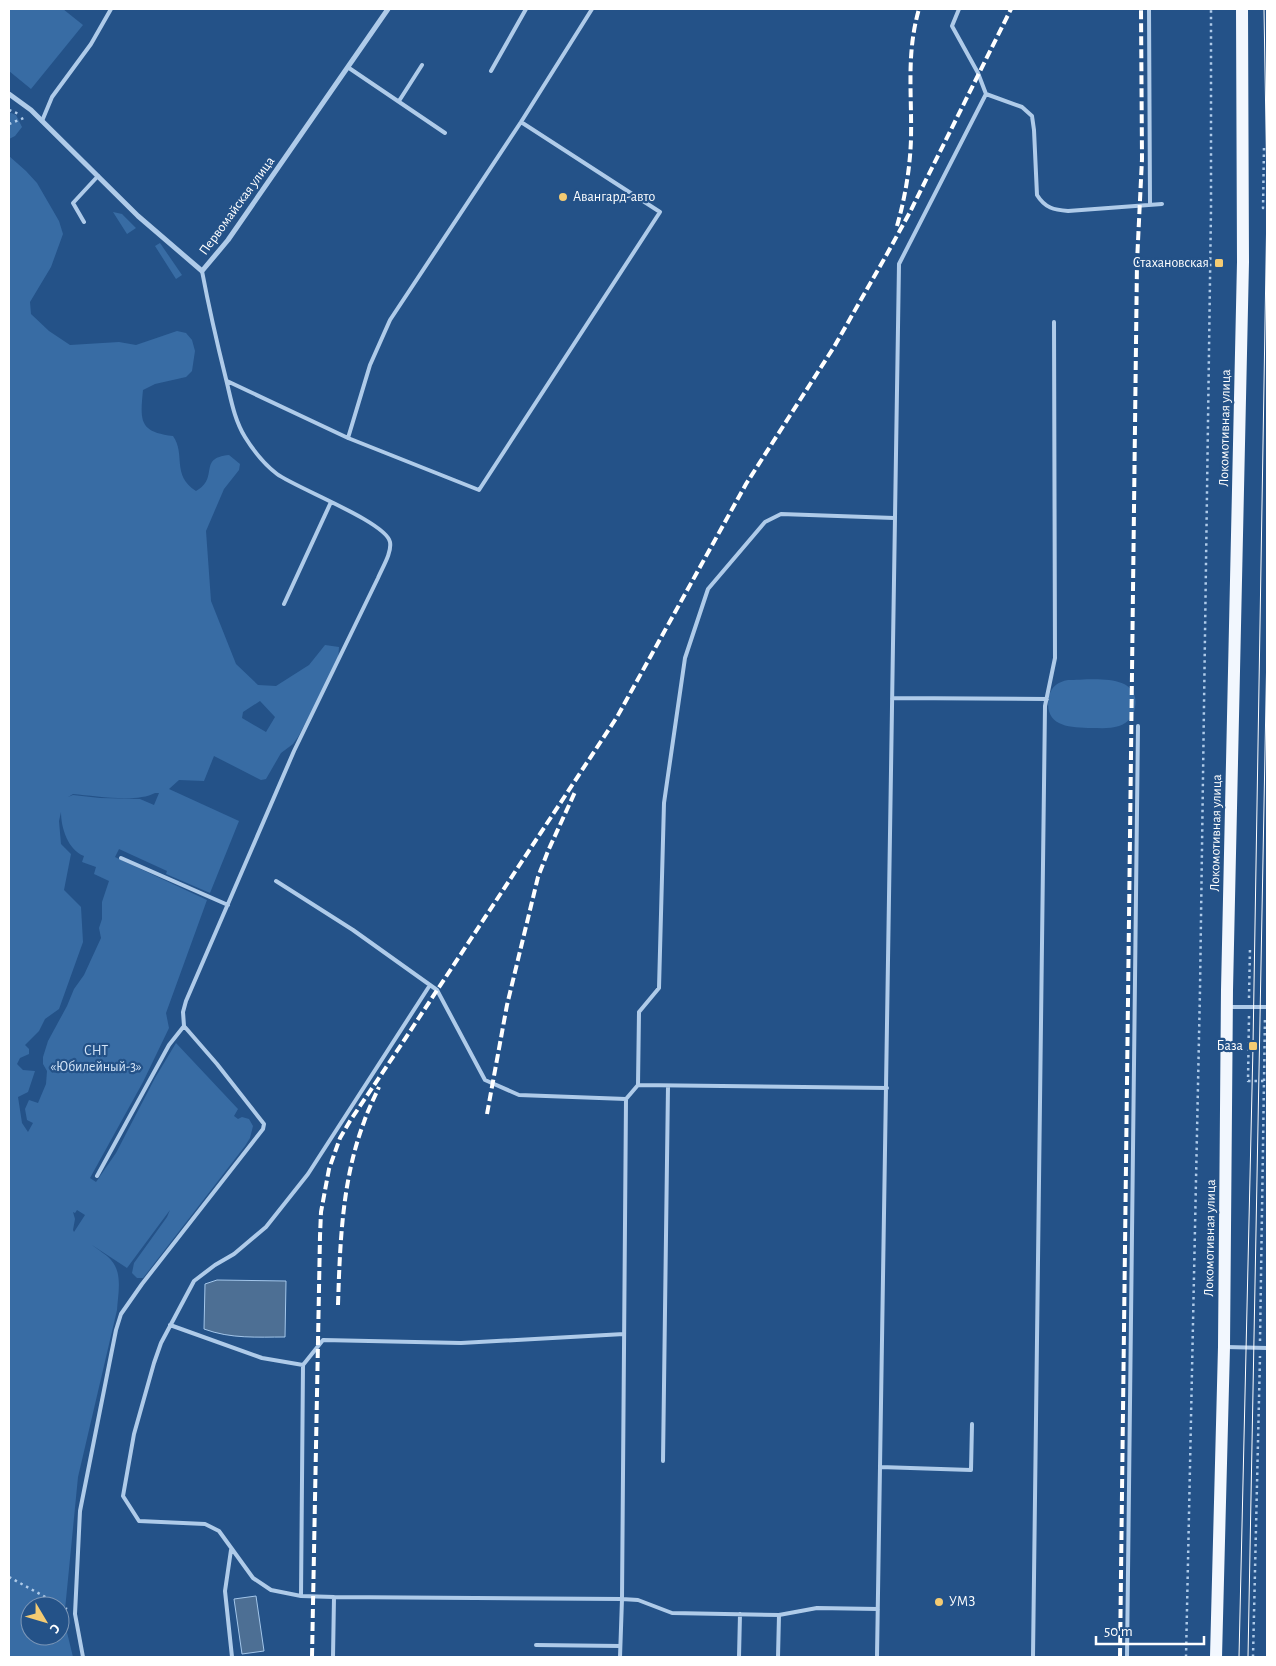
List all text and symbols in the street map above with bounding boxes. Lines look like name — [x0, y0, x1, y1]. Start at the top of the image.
street label: Первомайская улица — [197, 154, 278, 258]
place label: Авангард-авто — [573, 190, 655, 204]
marker: Авангард-авто — [557, 191, 569, 203]
place label: Стахановская — [1133, 256, 1209, 270]
marker: Стахановская — [1213, 257, 1225, 269]
street label: Локомотивная улица — [1217, 369, 1233, 487]
street label: Локомотивная улица — [1208, 774, 1224, 892]
place label: База — [1217, 1039, 1244, 1053]
marker: База — [1247, 1040, 1259, 1052]
park label: СНТ «Юбилейный-3» — [50, 1044, 142, 1074]
street label: Локомотивная улица — [1202, 1179, 1218, 1297]
place label: УМЗ — [949, 1595, 975, 1609]
north arrow — [20, 1596, 70, 1646]
marker: УМЗ — [933, 1596, 945, 1608]
scale bar — [1096, 1614, 1204, 1646]
text: С — [46, 1621, 62, 1636]
text: 50 m — [1104, 1624, 1133, 1639]

